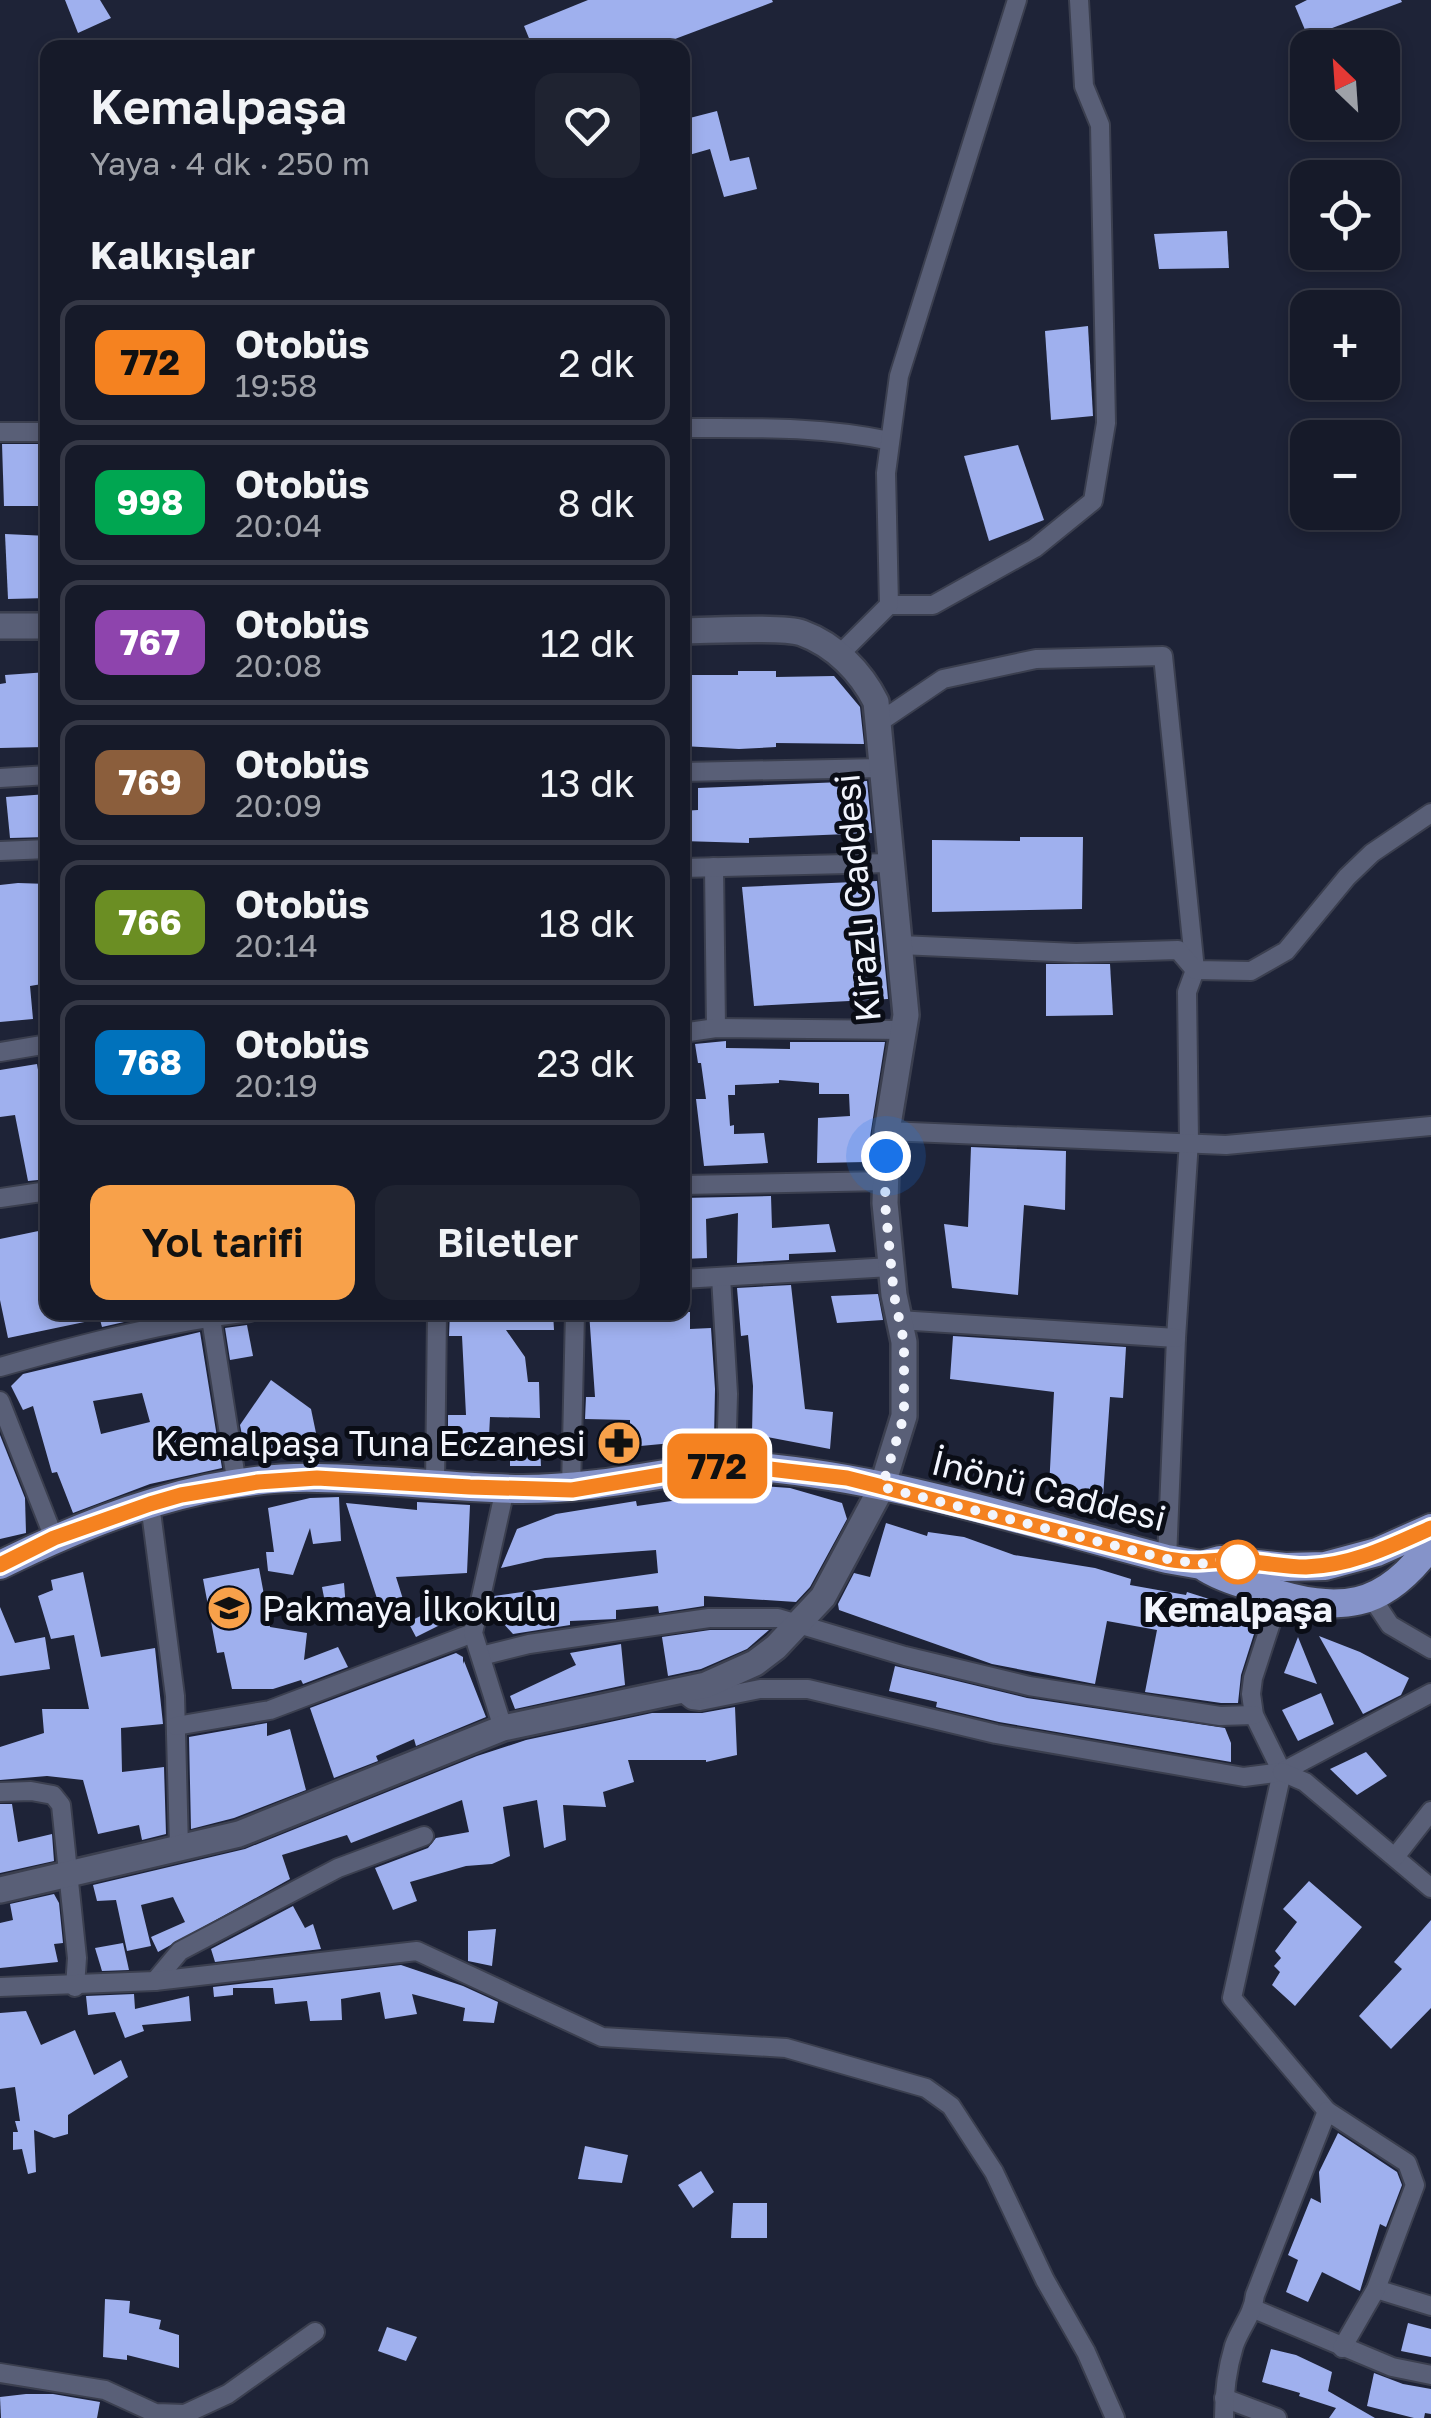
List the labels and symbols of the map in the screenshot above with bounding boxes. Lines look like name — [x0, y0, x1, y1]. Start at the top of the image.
north arrow — [1290, 30, 1400, 140]
street label: Kirazlı Caddesi — [825, 772, 889, 1024]
your location — [861, 1131, 911, 1181]
pharmacy icon: Kemalpaşa Tuna Eczanesi — [596, 1420, 642, 1466]
place label: Kemalpaşa Tuna Eczanesi — [155, 1422, 586, 1464]
line badge: 772 — [660, 1434, 774, 1498]
street label: İnönü Caddesi — [928, 1441, 1170, 1539]
marker: Kemalpaşa — [1217, 1541, 1259, 1583]
school or university icon: Pakmaya İlkokulu — [206, 1585, 252, 1631]
place label: Pakmaya İlkokulu — [262, 1587, 557, 1629]
place label: Kemalpaşa — [1143, 1588, 1333, 1630]

